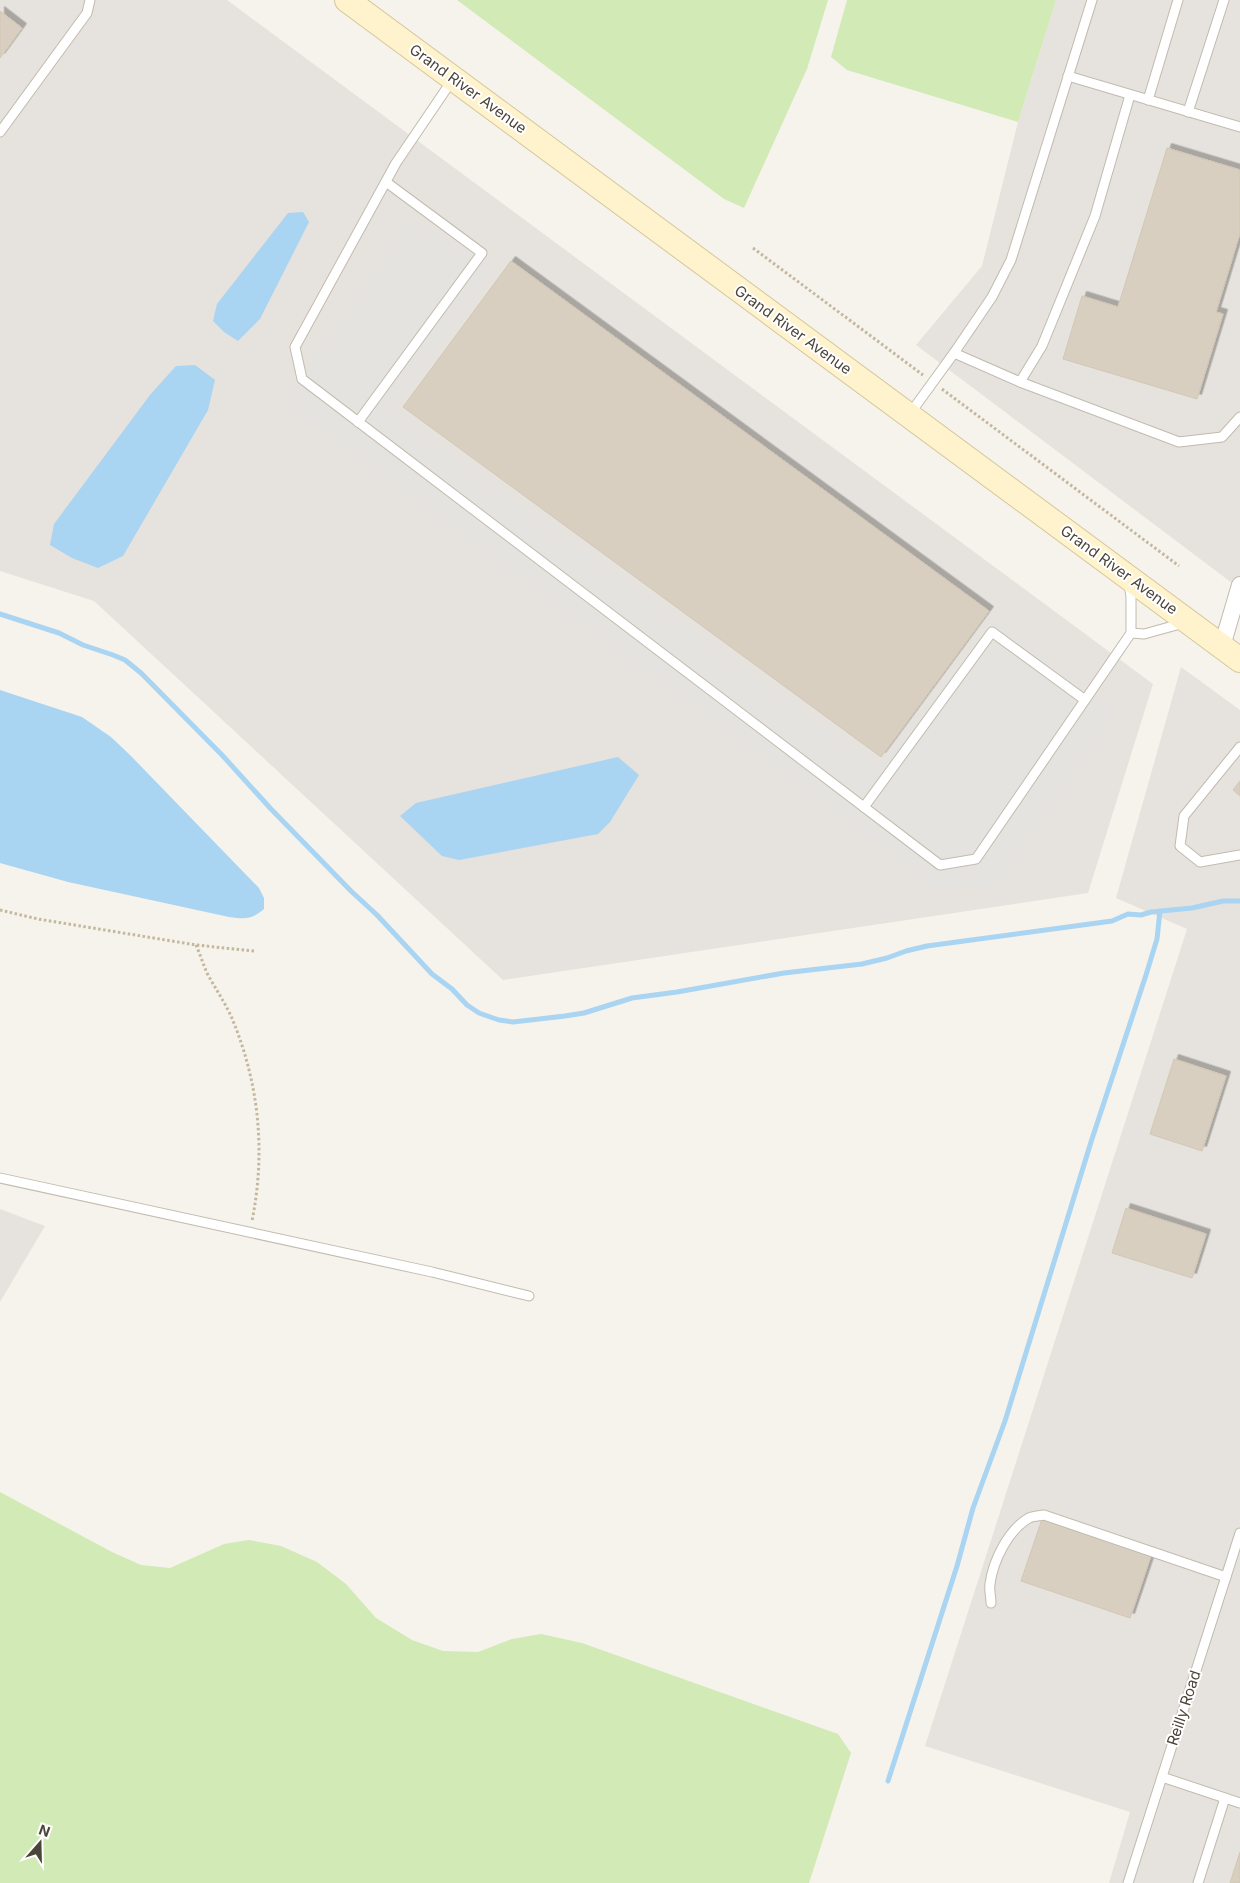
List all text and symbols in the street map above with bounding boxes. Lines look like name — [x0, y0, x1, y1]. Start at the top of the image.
street label: Grand River Avenue — [406, 40, 531, 138]
street label: Grand River Avenue — [731, 281, 856, 379]
street label: Grand River Avenue — [1057, 521, 1182, 619]
street label: Reilly Road — [1162, 1668, 1205, 1748]
north arrow — [15, 1818, 65, 1868]
text: N — [37, 1821, 53, 1840]

